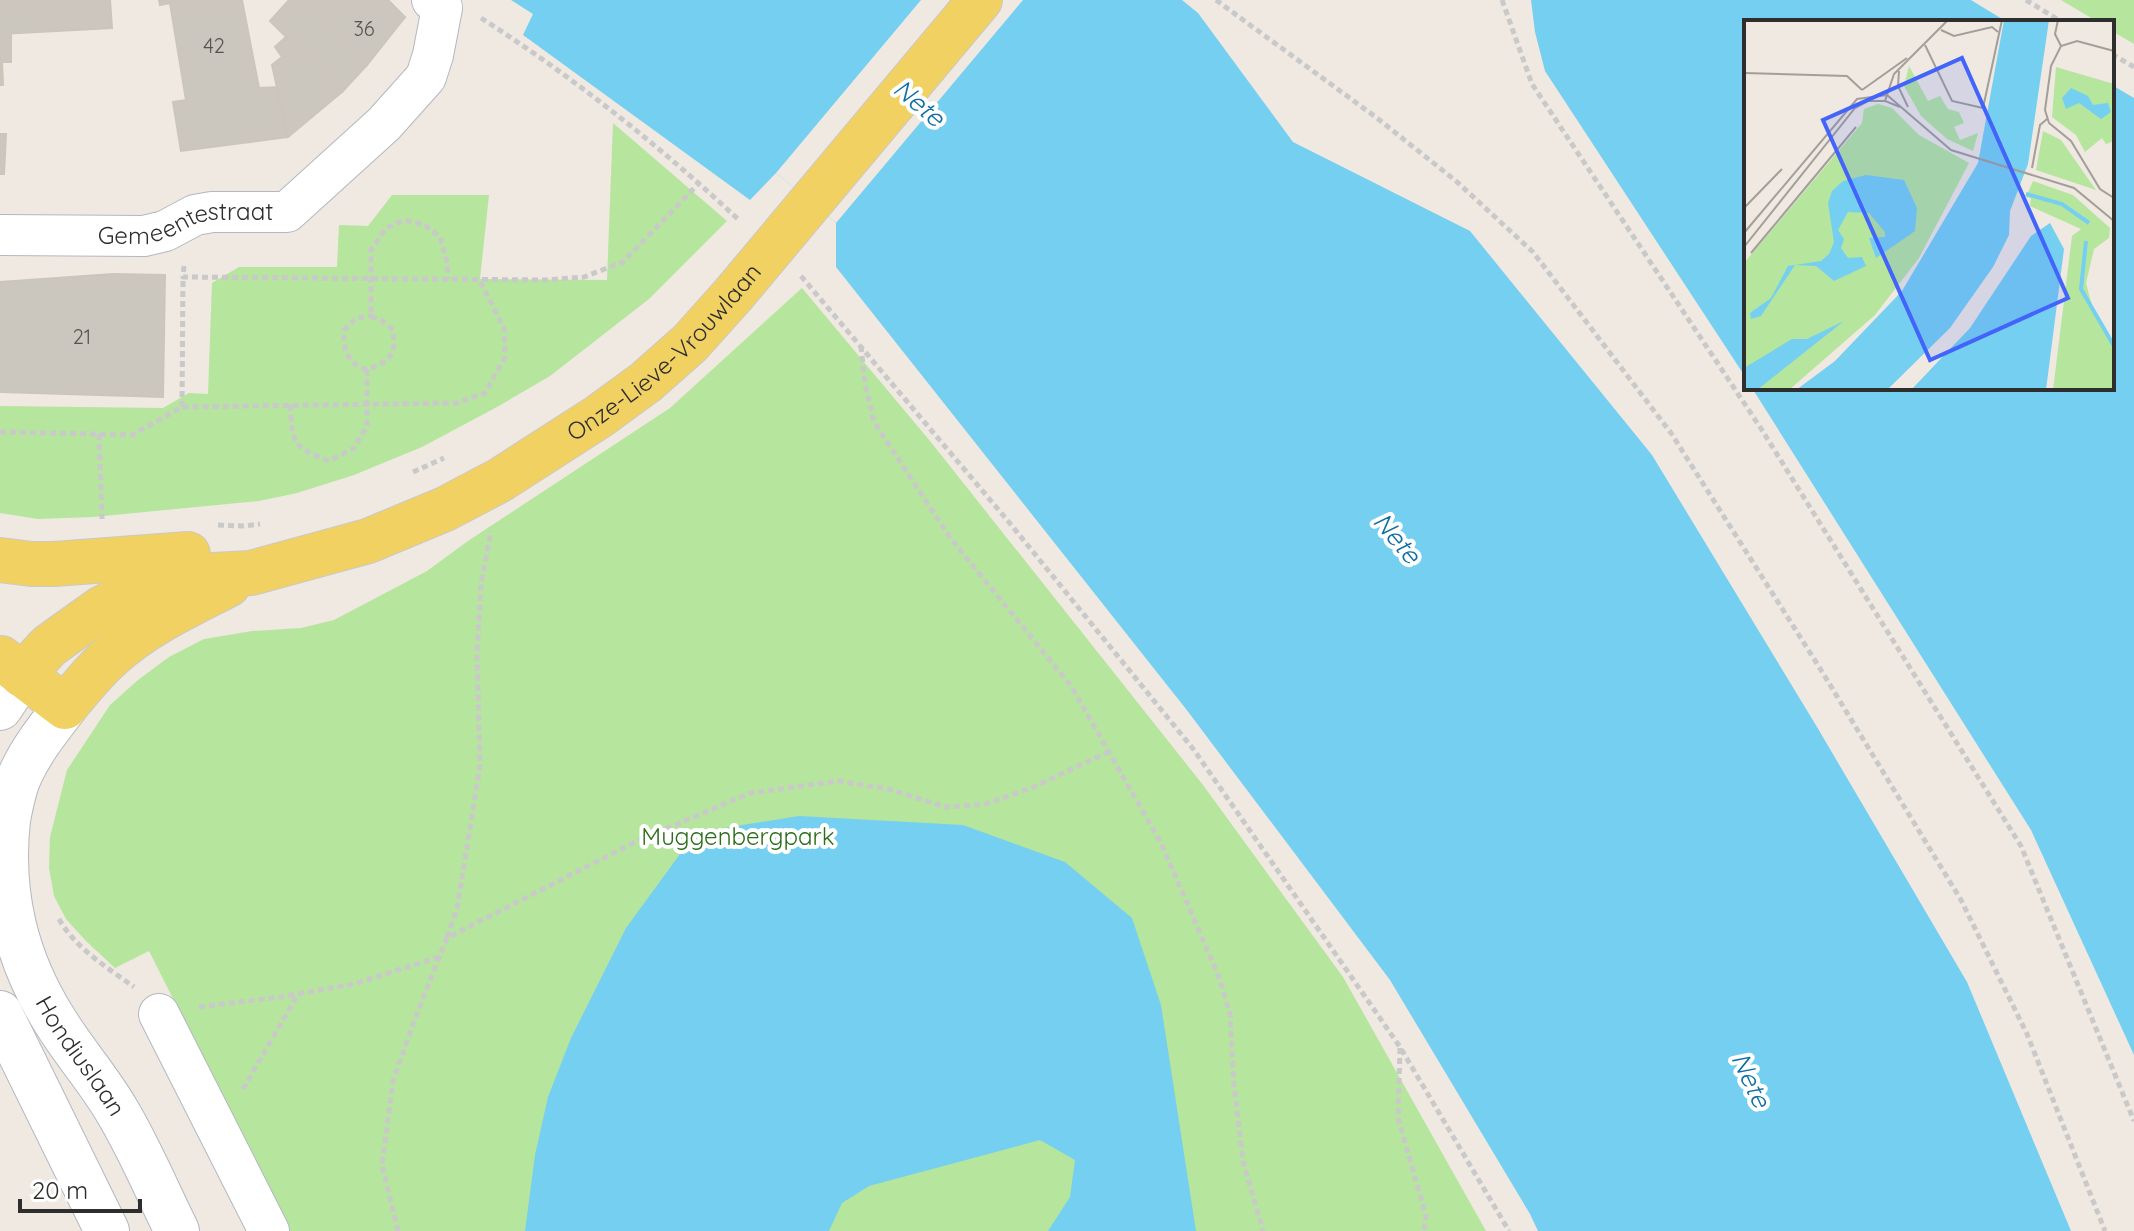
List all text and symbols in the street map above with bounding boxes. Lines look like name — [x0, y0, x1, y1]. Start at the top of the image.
house number: 36 — [353, 16, 375, 41]
inset map — [1744, 20, 2114, 390]
house number: 42 — [203, 33, 225, 58]
water label: Nete — [887, 72, 953, 134]
street label: Gemeentestraat — [98, 196, 273, 250]
street label: Onze-Lieve-Vrouwlaan — [561, 257, 767, 447]
house number: 21 — [73, 324, 91, 349]
water label: Nete — [1366, 505, 1429, 571]
park label: Muggenbergpark — [641, 821, 835, 851]
street label: Hondiuslaan — [29, 990, 132, 1121]
water label: Nete — [1724, 1047, 1779, 1114]
scale bar — [20, 1163, 140, 1213]
text: 20 m — [32, 1175, 88, 1205]

